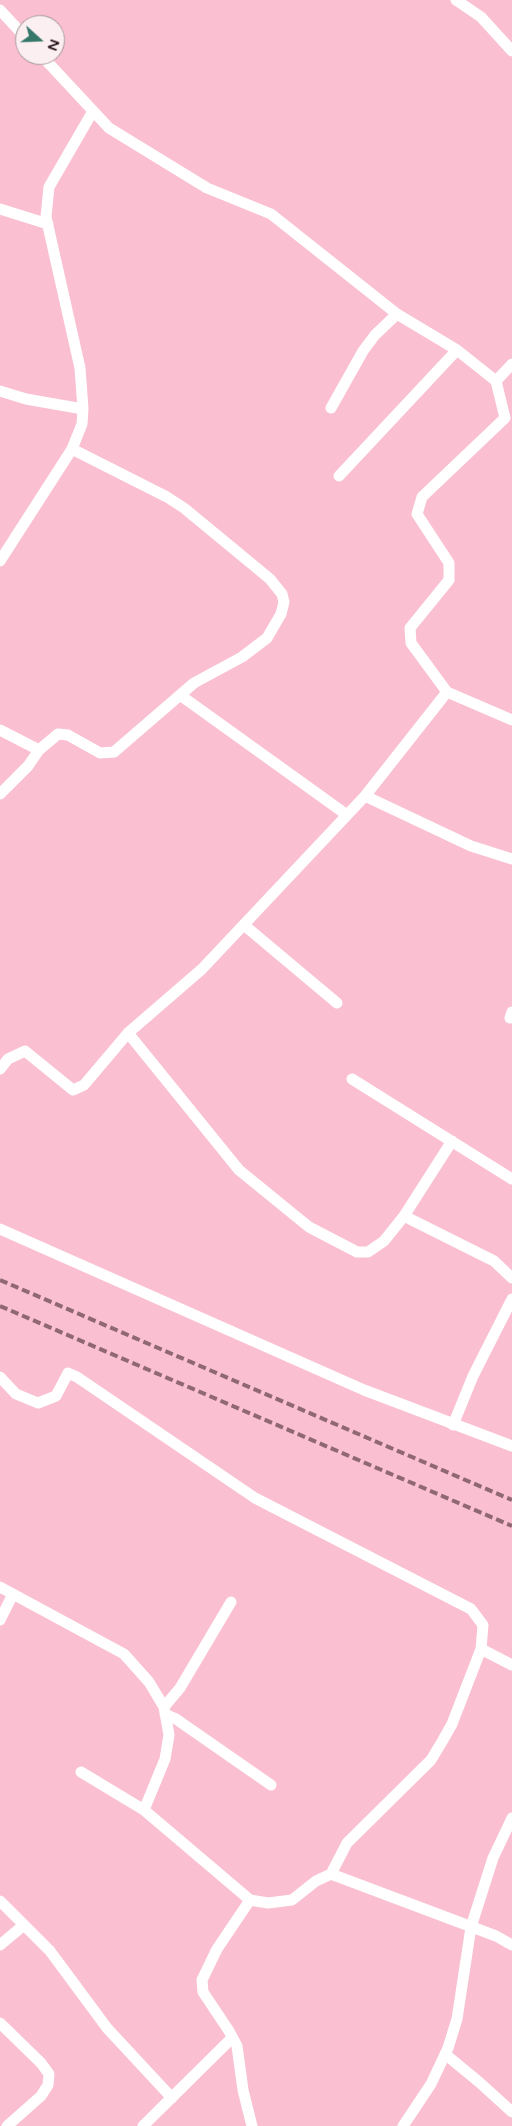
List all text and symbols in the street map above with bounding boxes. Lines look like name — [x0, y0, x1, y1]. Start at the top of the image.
north arrow — [15, 15, 65, 65]
text: N — [44, 37, 64, 53]

